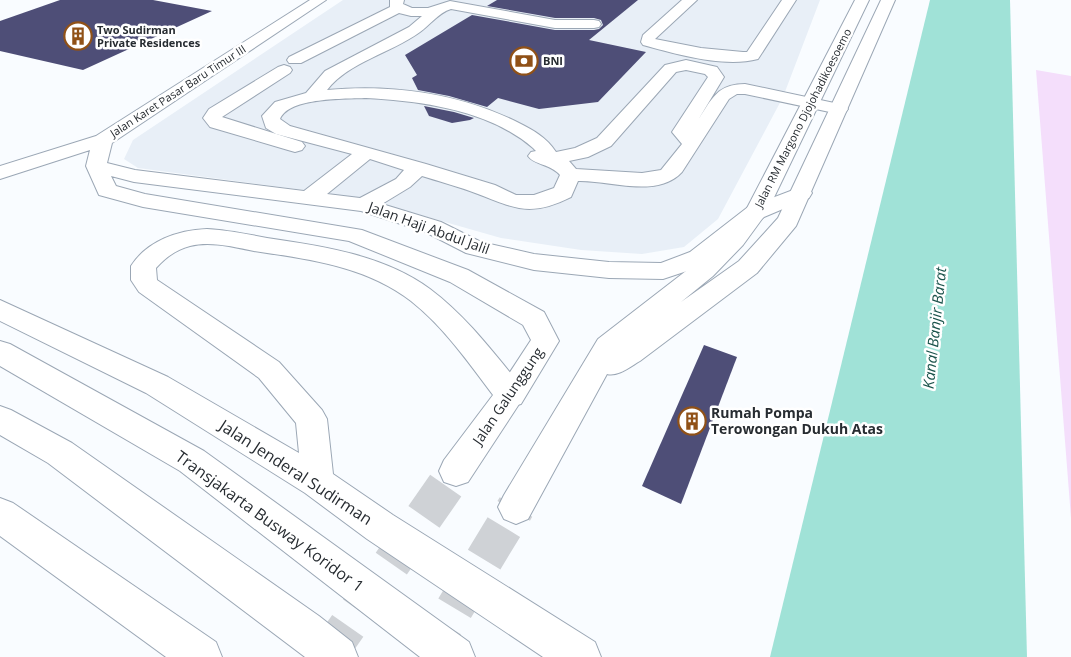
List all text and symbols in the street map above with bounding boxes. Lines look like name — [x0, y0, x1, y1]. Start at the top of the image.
building icon: Two Sudirman Private Residences — [63, 21, 93, 51]
place label: Two Sudirman Private Residences — [97, 22, 201, 50]
street label: Jalan RM Margono Djojohadikoesoemo — [750, 25, 855, 211]
street label: Jalan Karet Pasar Baru Timur III — [106, 41, 248, 141]
bank icon: BNI — [509, 46, 539, 76]
place label: BNI — [543, 53, 563, 68]
street label: Jalan Haji Abdul Jalil — [364, 196, 492, 258]
water label: Kanal Banjir Barat — [918, 265, 950, 390]
street label: Jalan Galunggung — [467, 343, 547, 450]
place label: Rumah Pompa Terowongan Dukuh Atas — [711, 403, 883, 438]
building icon: Rumah Pompa Terowongan Dukuh Atas — [677, 406, 707, 436]
street label: Jalan Jenderal Sudirman — [214, 413, 377, 530]
street label: Transjakarta Busway Koridor 1 — [171, 445, 369, 597]

